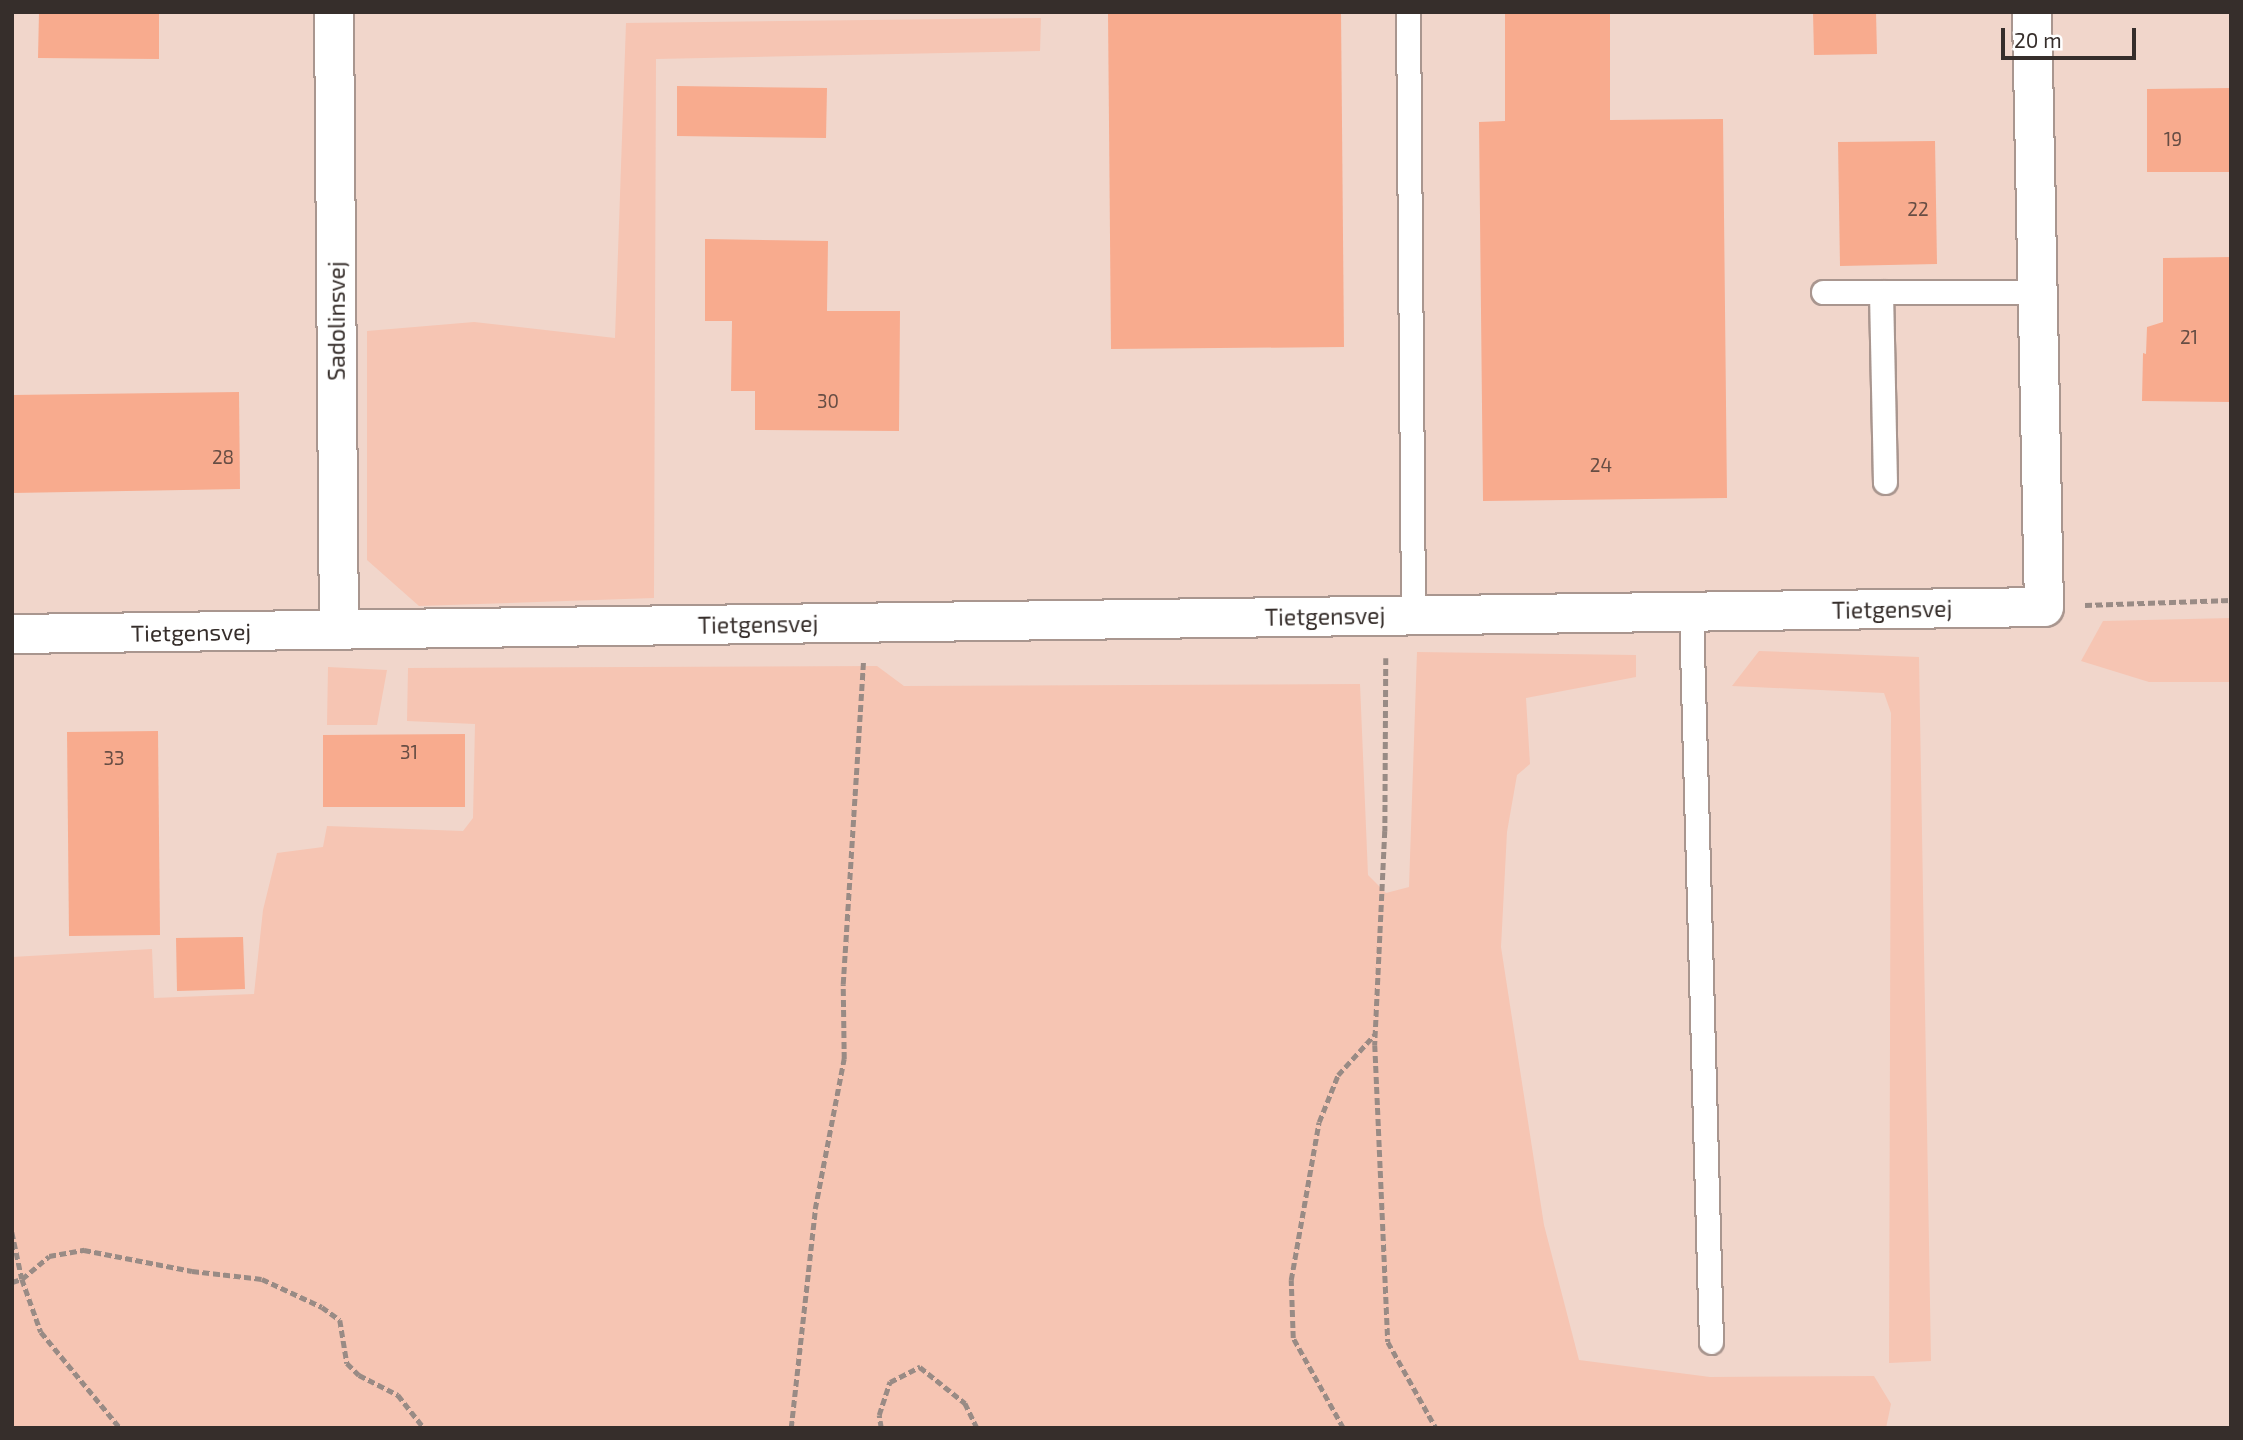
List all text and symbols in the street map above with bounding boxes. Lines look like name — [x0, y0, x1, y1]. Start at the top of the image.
scale bar — [2005, 14, 2140, 58]
text: 20 m — [2014, 27, 2062, 52]
house number: 19 — [2164, 128, 2182, 150]
house number: 22 — [1907, 198, 1929, 220]
street label: Sadolinsvej — [322, 261, 350, 381]
house number: 21 — [2180, 326, 2198, 348]
house number: 30 — [817, 390, 839, 412]
house number: 28 — [212, 446, 234, 468]
house number: 24 — [1590, 454, 1612, 476]
street label: Tietgensvej — [1832, 594, 1952, 624]
street label: Tietgensvej — [1265, 601, 1385, 631]
street label: Tietgensvej — [698, 609, 818, 639]
street label: Tietgensvej — [131, 617, 251, 647]
house number: 31 — [400, 741, 418, 763]
house number: 33 — [103, 747, 125, 769]

